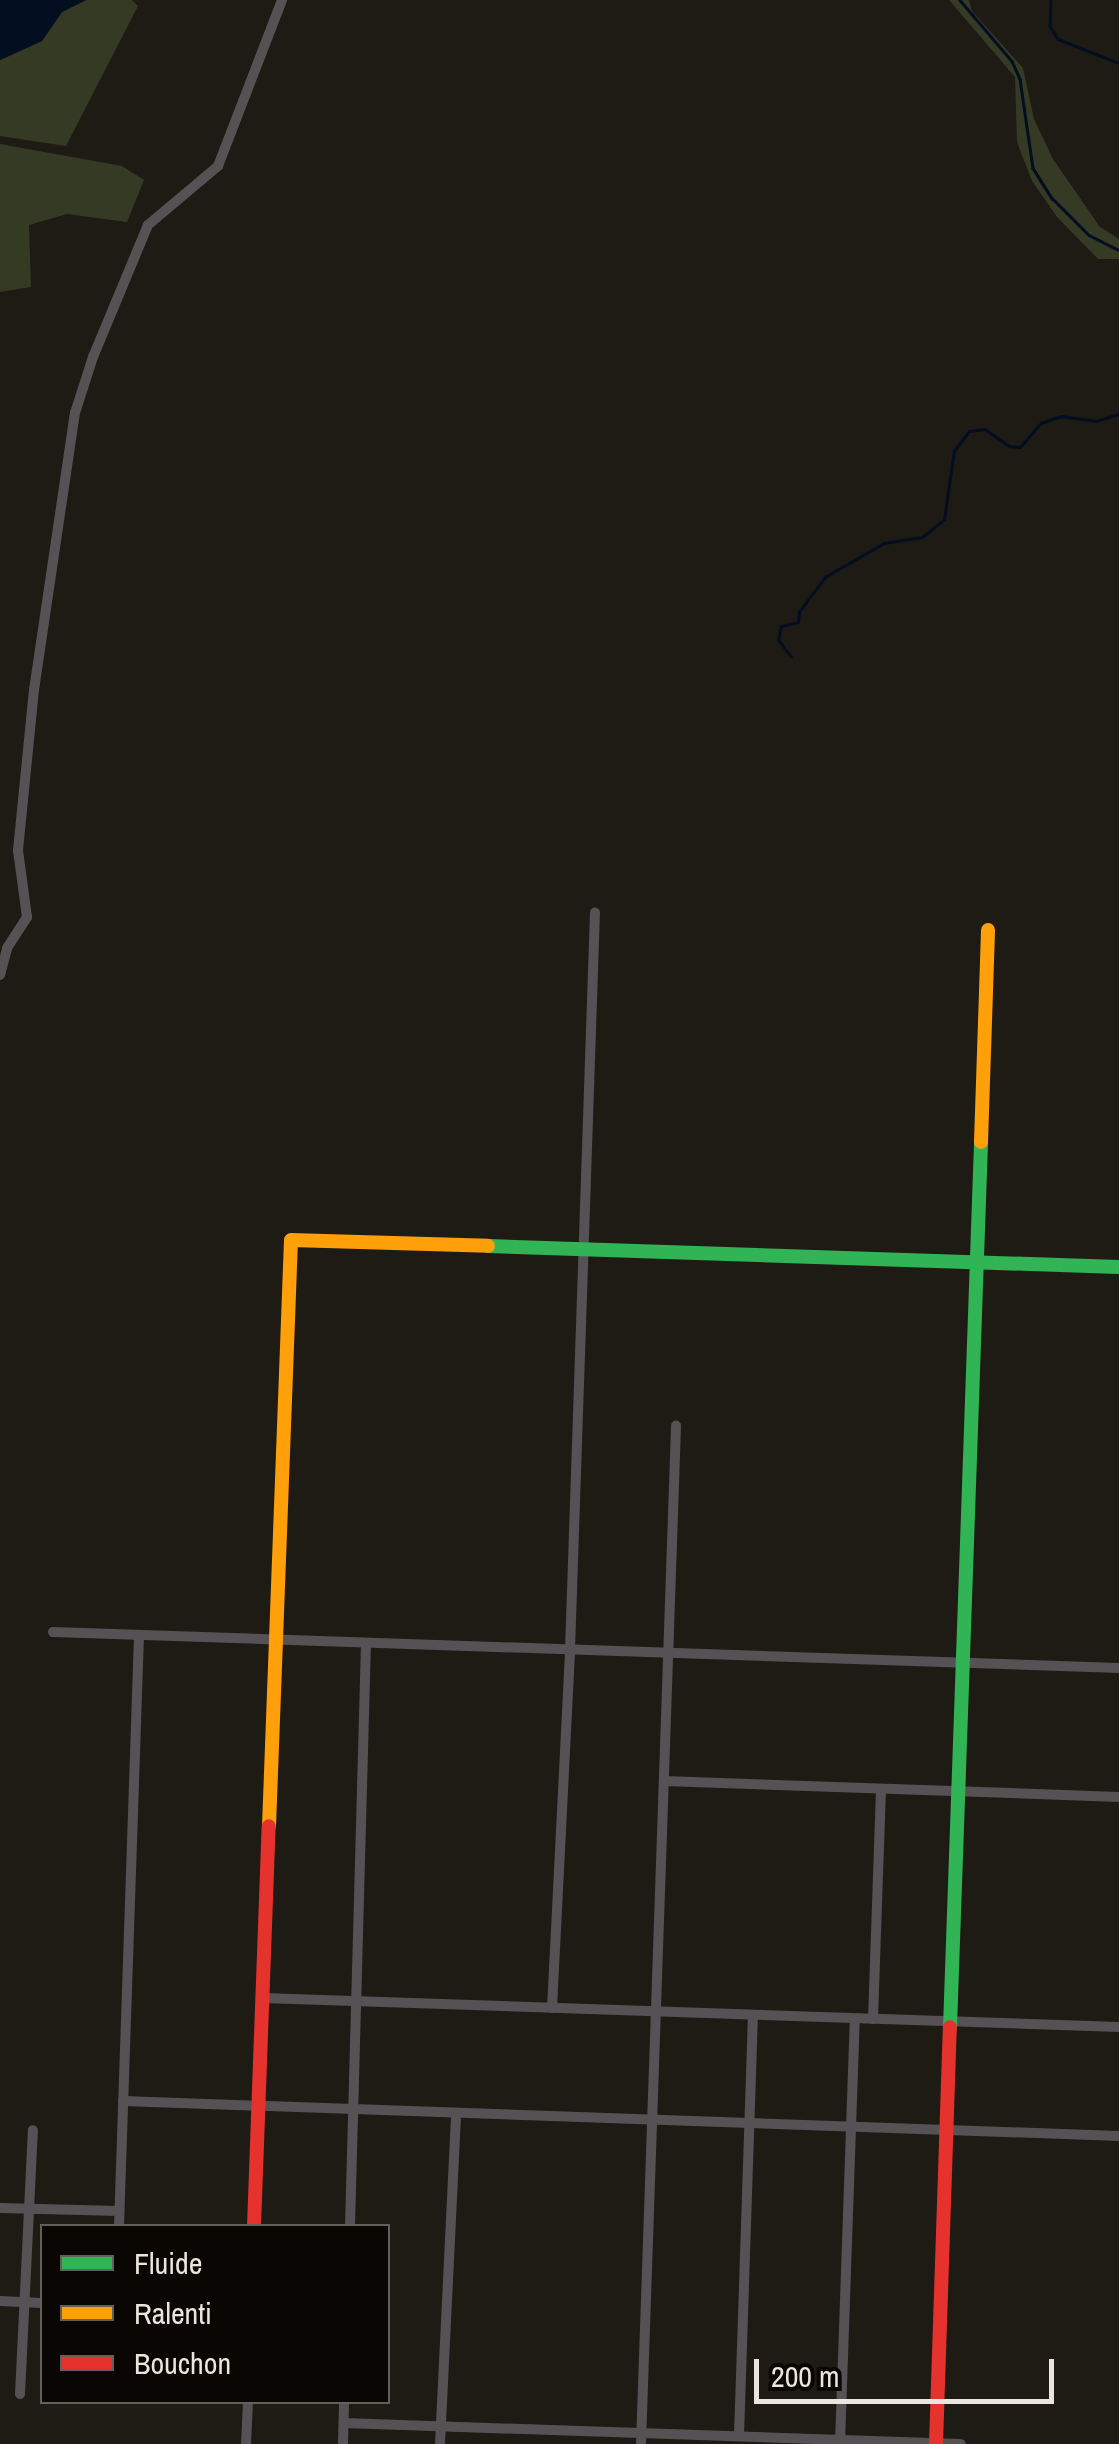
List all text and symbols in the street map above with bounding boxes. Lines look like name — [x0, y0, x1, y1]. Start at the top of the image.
legend — [40, 2224, 390, 2404]
text: Fluide — [134, 2243, 202, 2283]
text: Ralenti — [134, 2293, 212, 2333]
scale bar — [759, 2339, 1059, 2401]
text: Bouchon — [134, 2343, 231, 2383]
text: 200 m — [771, 2356, 839, 2396]

